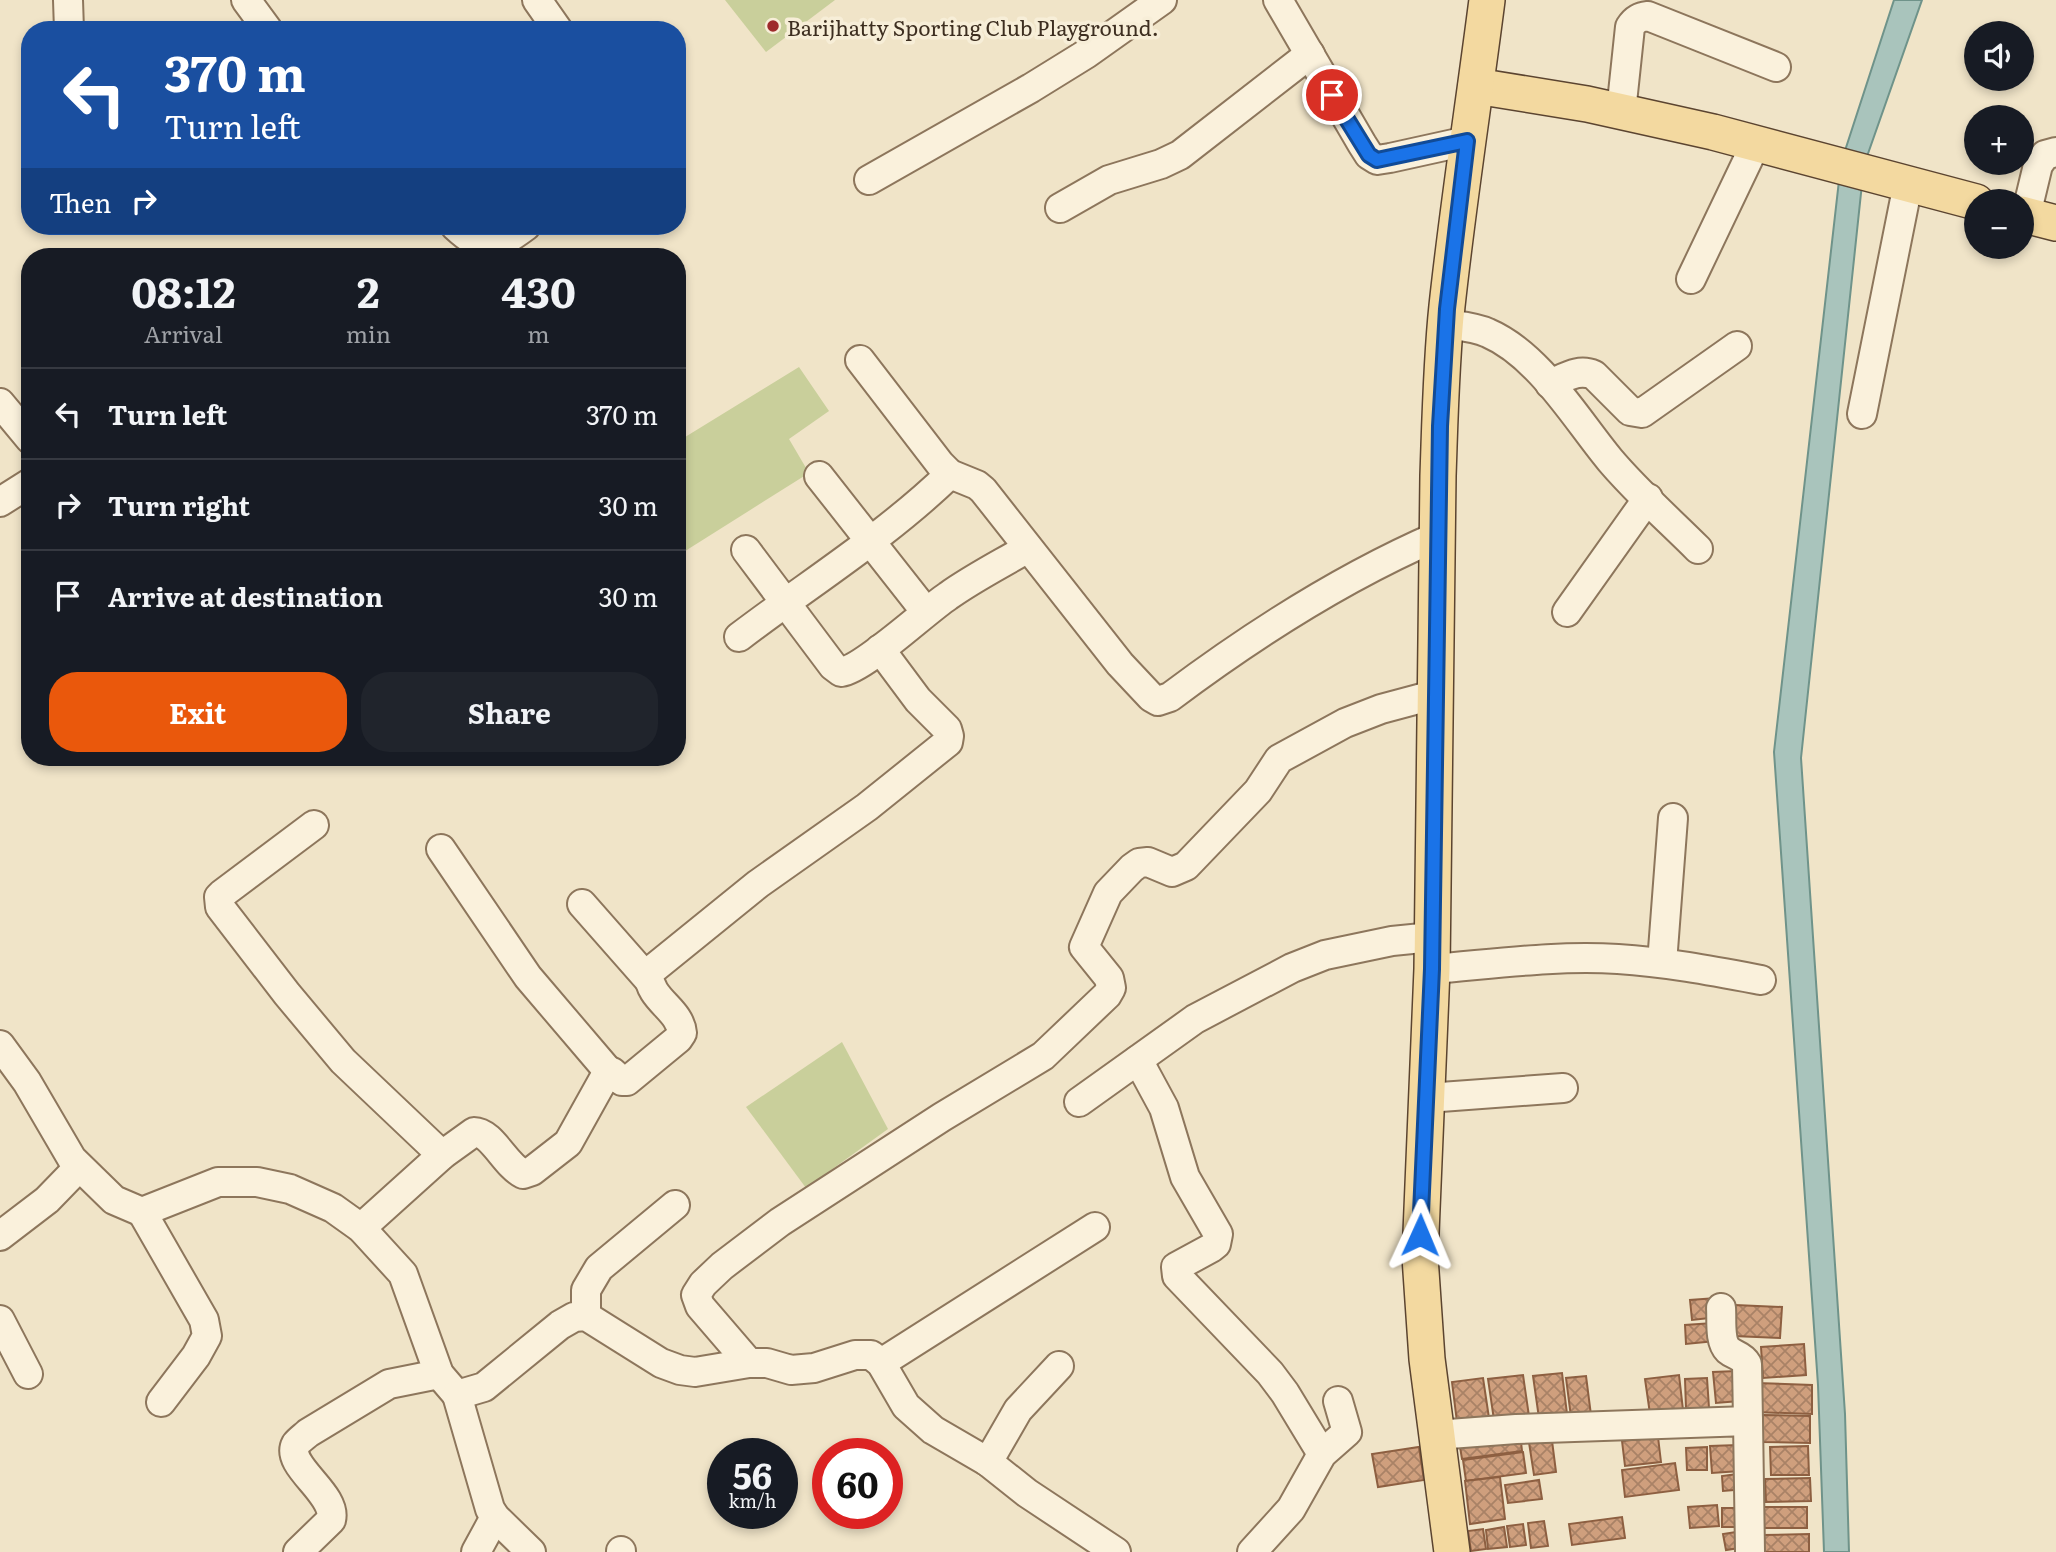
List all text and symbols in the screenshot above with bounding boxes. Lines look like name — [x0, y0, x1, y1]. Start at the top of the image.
place label: Barijhatty Sporting Club Playground. — [787, 11, 1159, 42]
marker: Barijhatty Sporting Club Playground. — [765, 18, 781, 34]
map controls — [1964, 21, 2034, 259]
button: sound — [1964, 21, 2034, 91]
text: 370 m — [164, 34, 306, 107]
icon: left — [49, 49, 140, 140]
pin — [1302, 65, 1362, 125]
icon: arrive — [1313, 76, 1351, 114]
text: Turn left — [164, 101, 301, 149]
button: + — [1964, 105, 2034, 175]
text: Then — [49, 182, 111, 221]
icon: right — [125, 182, 163, 220]
button: − — [1964, 189, 2034, 259]
text: 08:12 — [131, 259, 236, 321]
text: 2 — [357, 259, 380, 321]
text: 430 — [501, 259, 576, 321]
text: Arrival — [144, 316, 223, 350]
text: min — [346, 316, 391, 350]
text: m — [527, 316, 550, 350]
text: Turn left — [108, 394, 227, 433]
text: 370 m — [586, 394, 658, 433]
icon: left — [49, 395, 87, 433]
text: Turn right — [108, 485, 250, 524]
text: 30 m — [598, 485, 658, 524]
icon: right — [49, 486, 87, 524]
text: Arrive at destination — [108, 576, 383, 615]
text: 30 m — [598, 576, 658, 615]
icon: arrive — [49, 577, 87, 615]
button: Exit — [49, 672, 347, 752]
button: Share — [361, 672, 658, 752]
position arrow — [1383, 1198, 1457, 1272]
speed limit sign: 60 — [812, 1438, 903, 1529]
text: 56 — [733, 1448, 772, 1500]
text: km/h — [729, 1487, 776, 1514]

